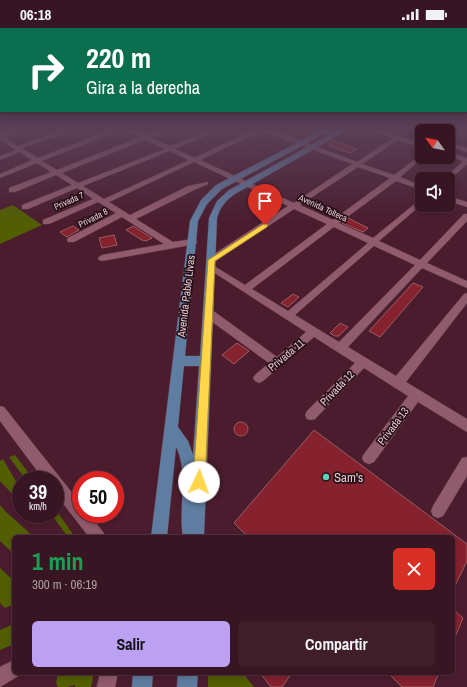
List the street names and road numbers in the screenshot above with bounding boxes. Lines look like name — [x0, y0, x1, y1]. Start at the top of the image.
street label: Privada 7 — [52, 189, 86, 213]
street label: Avenida Tolteca — [296, 191, 349, 224]
street label: Privada 8 — [76, 205, 110, 231]
street label: Avenida Pablo Livas — [174, 254, 198, 339]
street label: Privada 11 — [265, 336, 307, 374]
street label: Privada 12 — [317, 367, 357, 409]
street label: Privada 13 — [374, 404, 412, 448]

